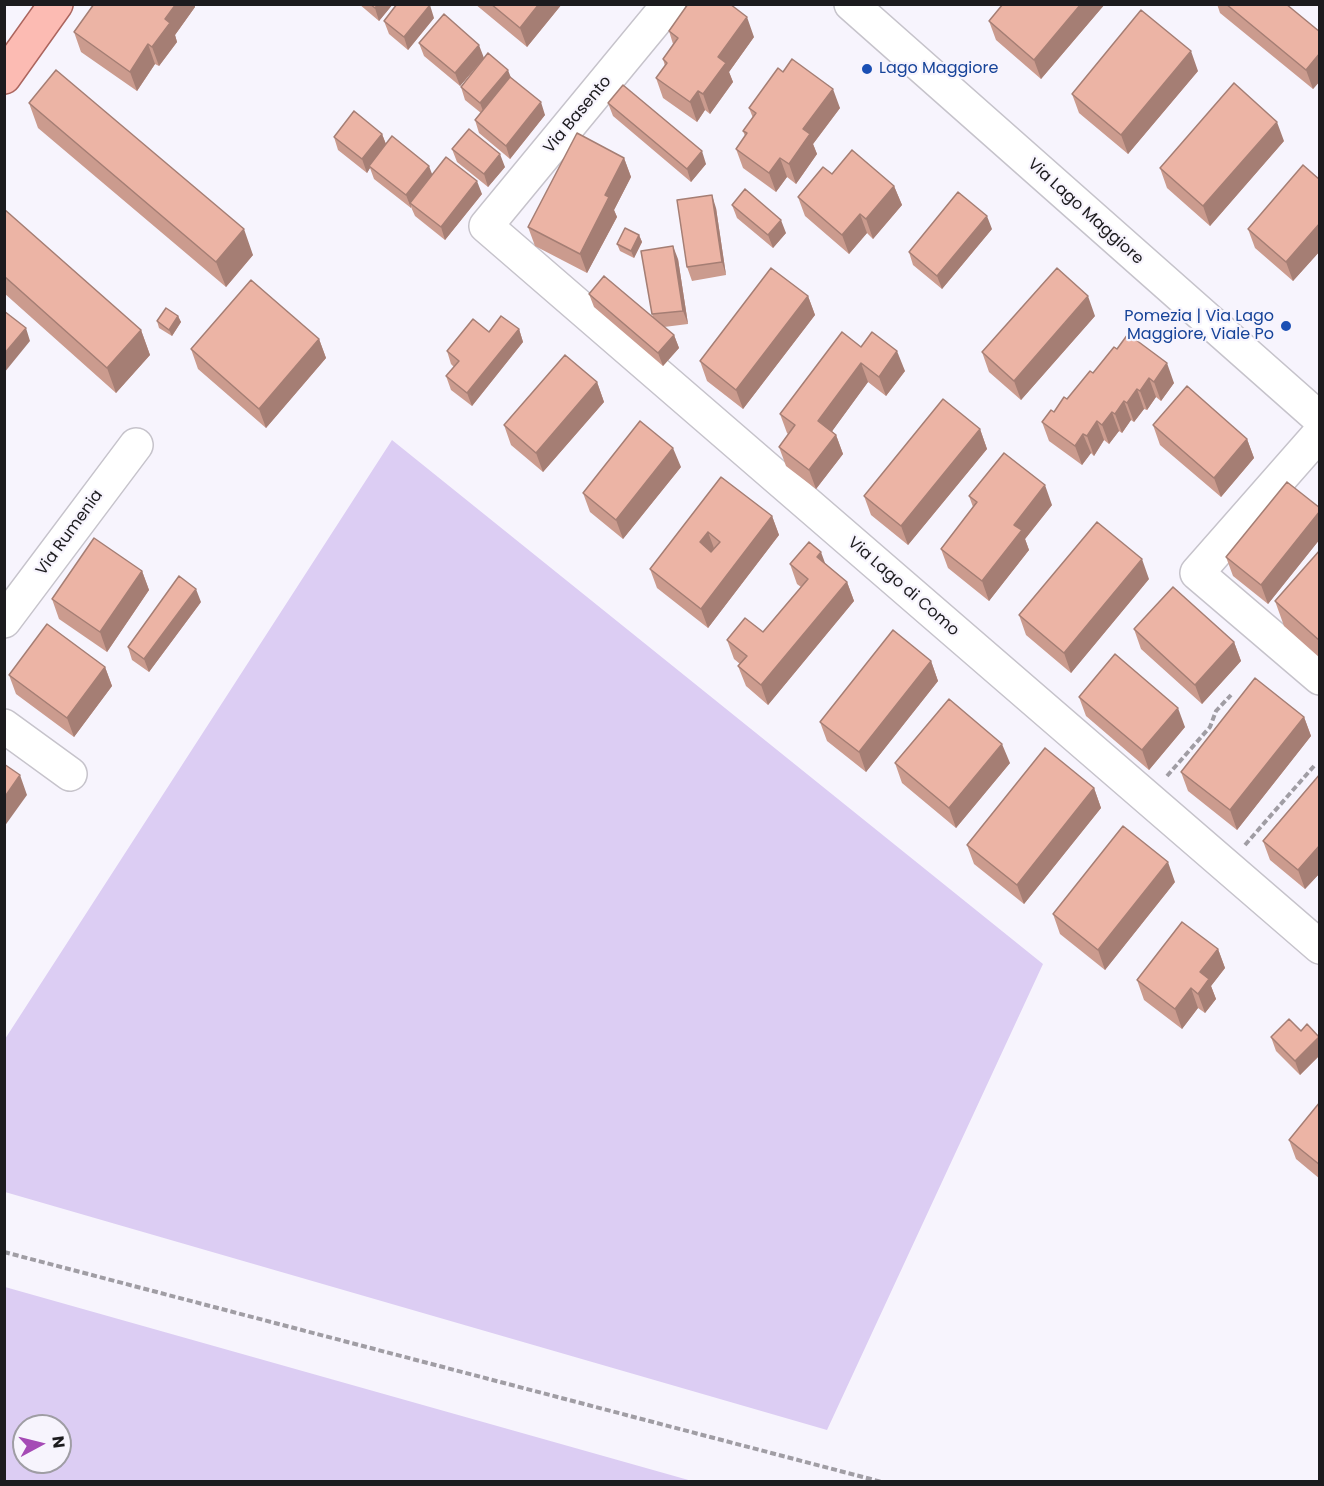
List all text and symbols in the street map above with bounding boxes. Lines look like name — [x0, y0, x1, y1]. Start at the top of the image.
place label: Lago Maggiore — [879, 59, 998, 79]
marker: Lago Maggiore — [860, 62, 874, 76]
street label: Via Basento — [540, 72, 616, 158]
street label: Via Lago Maggiore — [1023, 155, 1147, 269]
place label: Pomezia | Via Lago Maggiore, Viale Po — [1124, 307, 1274, 345]
marker: Pomezia | Via Lago Maggiore, Viale Po — [1279, 319, 1293, 333]
street label: Via Rumenia — [32, 486, 108, 580]
street label: Via Lago di Como — [843, 533, 963, 641]
north arrow — [12, 1414, 72, 1474]
text: N — [46, 1435, 71, 1449]

